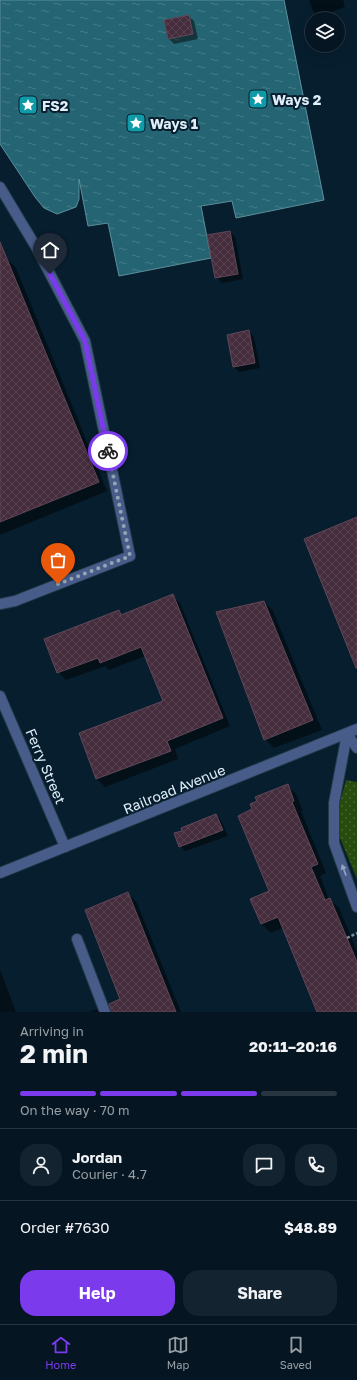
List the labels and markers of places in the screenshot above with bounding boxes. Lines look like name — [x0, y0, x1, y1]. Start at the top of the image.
place icon: Ways 2 — [247, 88, 269, 110]
place label: Ways 2 — [272, 91, 322, 108]
place icon: FS2 — [17, 94, 39, 116]
place label: FS2 — [42, 97, 69, 114]
place icon: Ways 1 — [125, 112, 147, 134]
place label: Ways 1 — [150, 115, 198, 132]
pin — [33, 233, 67, 274]
pin — [41, 543, 75, 584]

